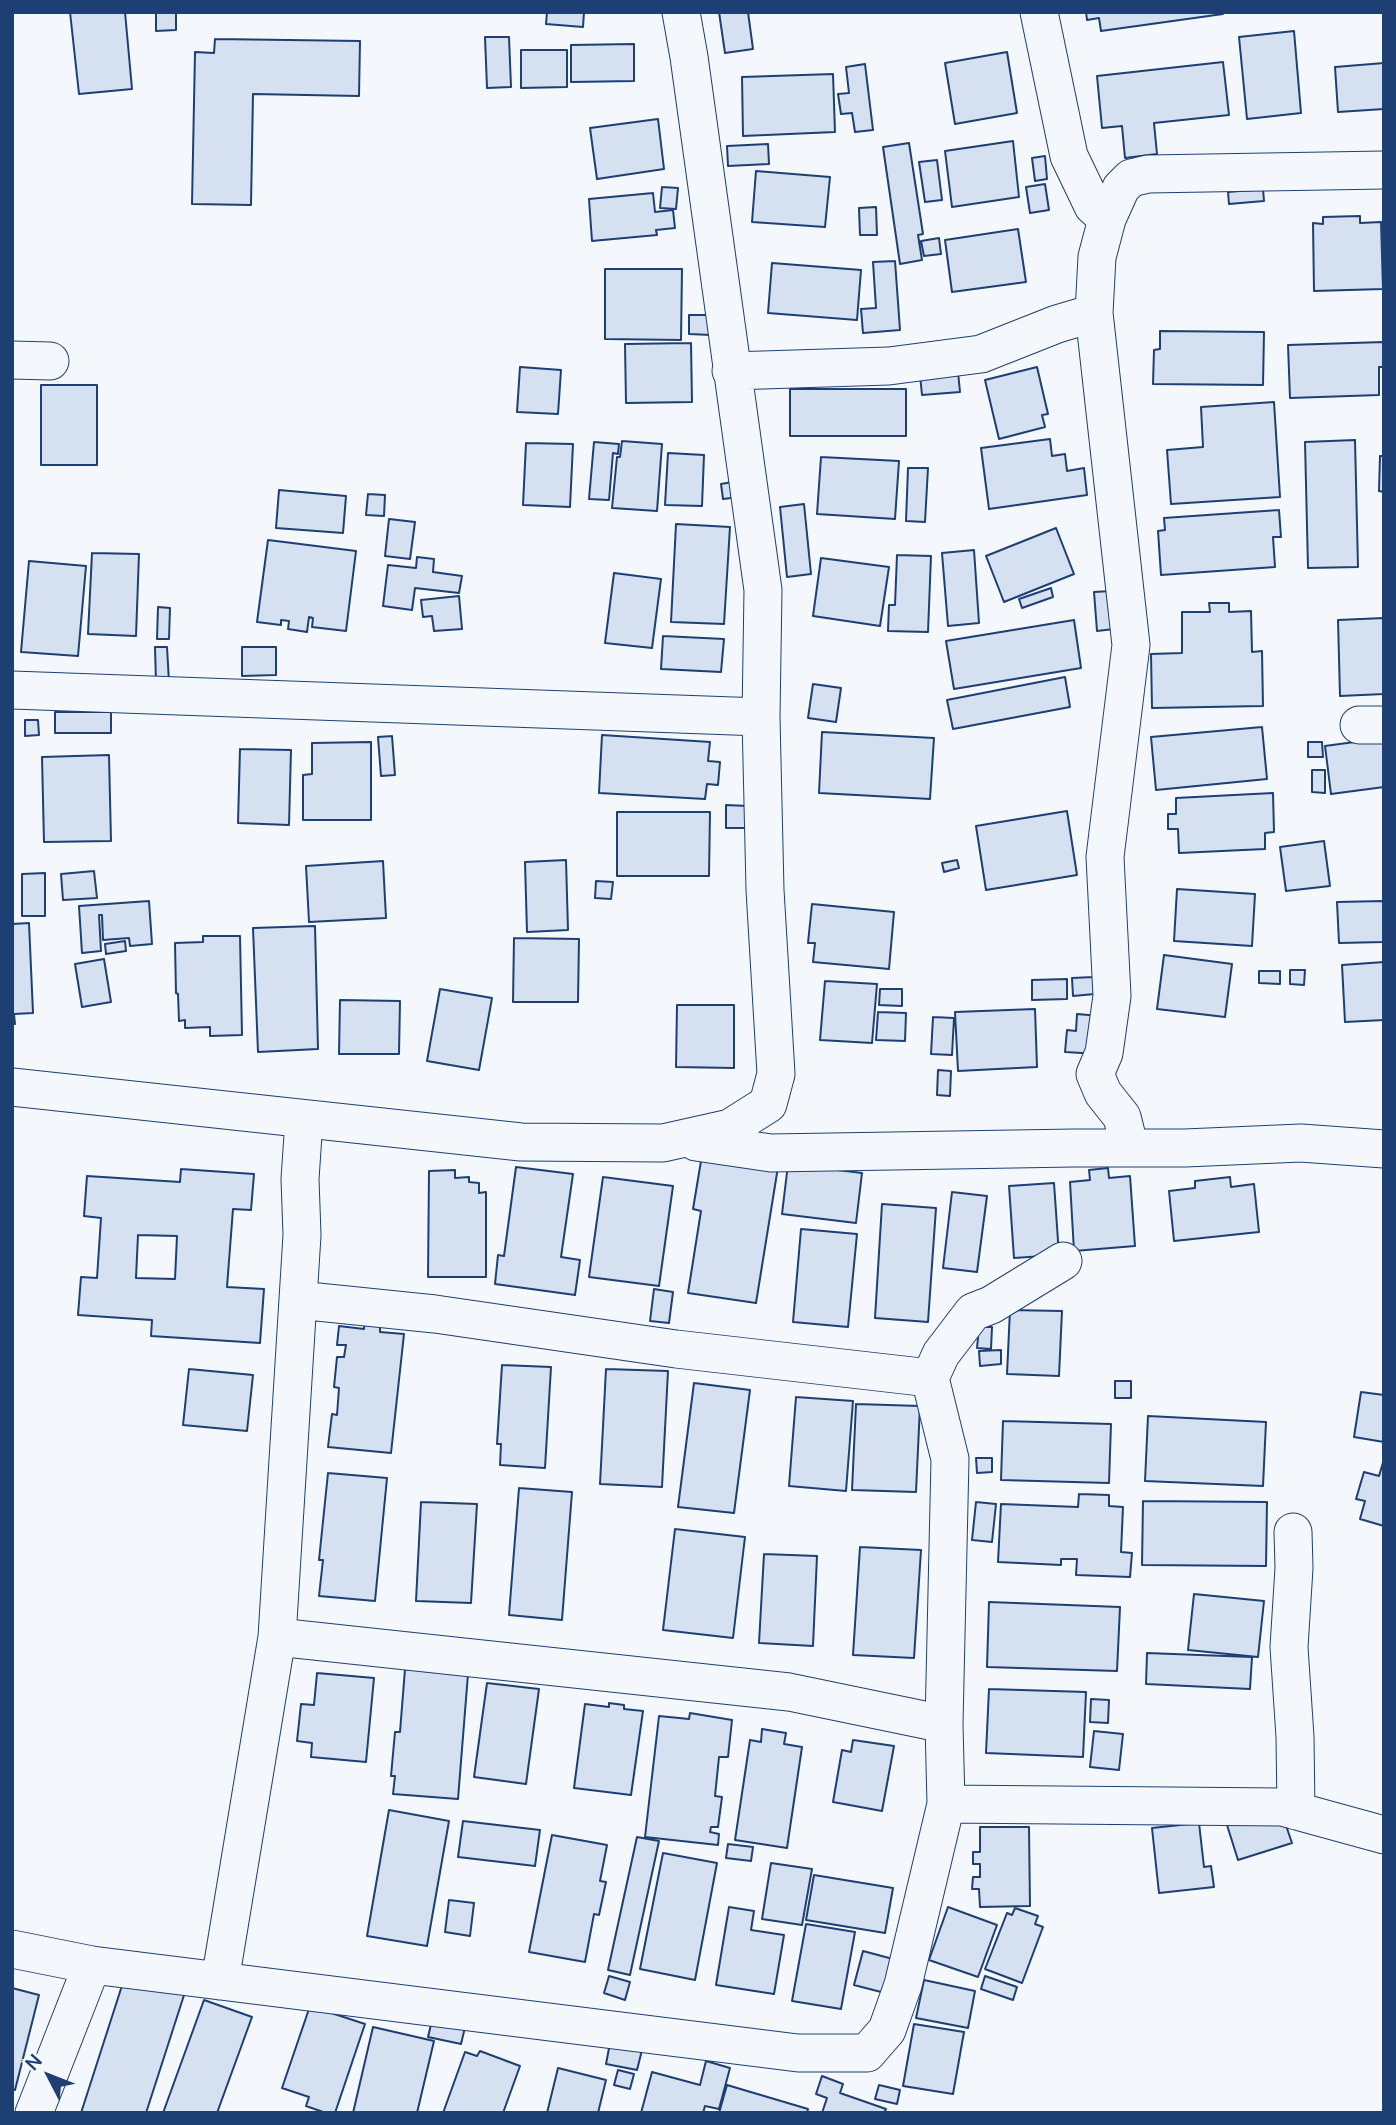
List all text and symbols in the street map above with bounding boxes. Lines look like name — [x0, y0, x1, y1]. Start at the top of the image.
north arrow — [14, 2041, 84, 2111]
text: N — [19, 2048, 48, 2076]

